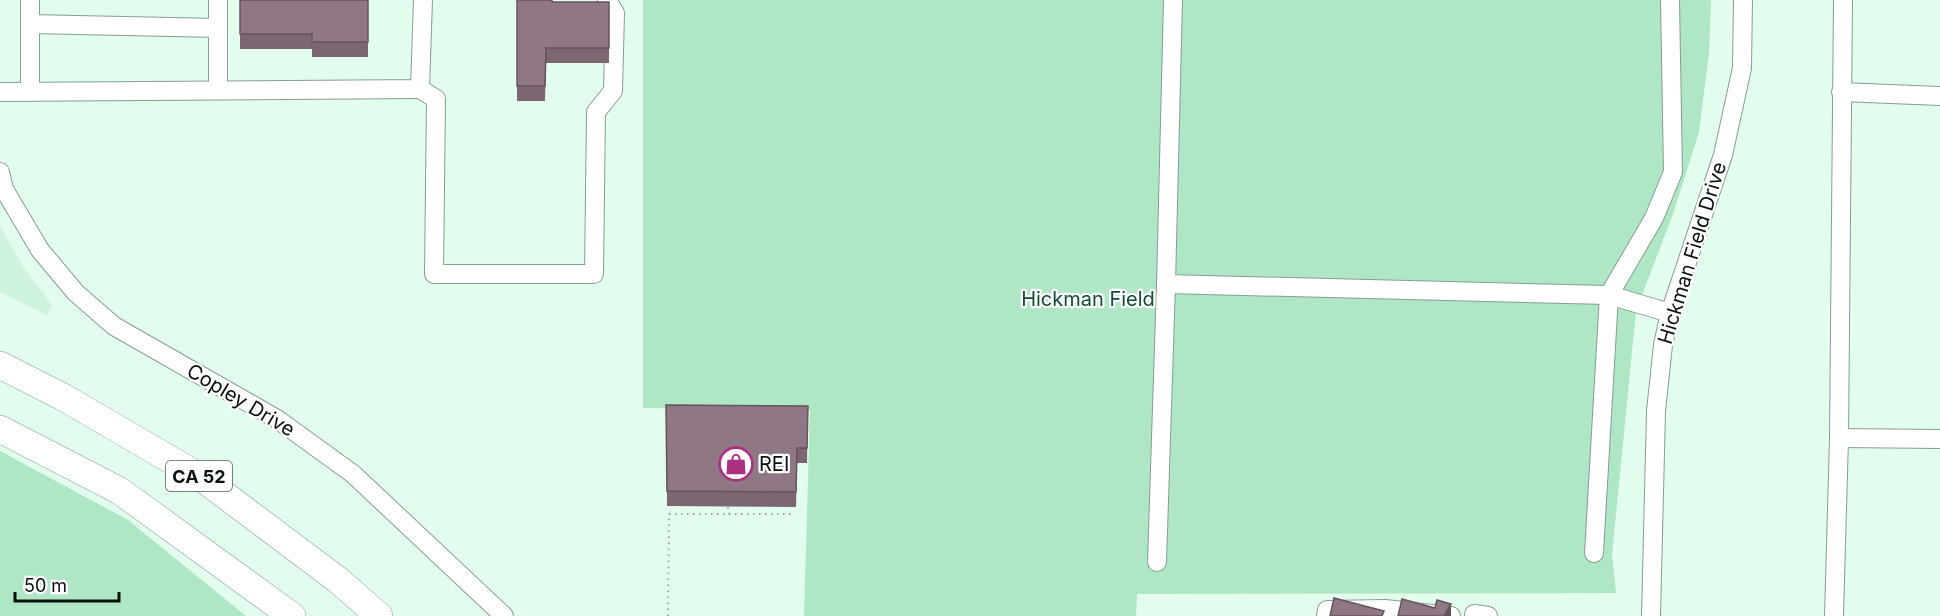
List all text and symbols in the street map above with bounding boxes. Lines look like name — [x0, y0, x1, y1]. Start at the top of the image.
street label: Hickman Field Drive — [1653, 159, 1731, 347]
park label: Hickman Field — [1021, 287, 1155, 311]
street label: Copley Drive — [183, 358, 299, 442]
shop icon: REI — [718, 446, 754, 482]
place label: REI — [759, 452, 789, 476]
road number: CA 52 — [166, 461, 232, 491]
scale bar — [15, 565, 118, 603]
text: 50 m — [24, 575, 67, 596]

